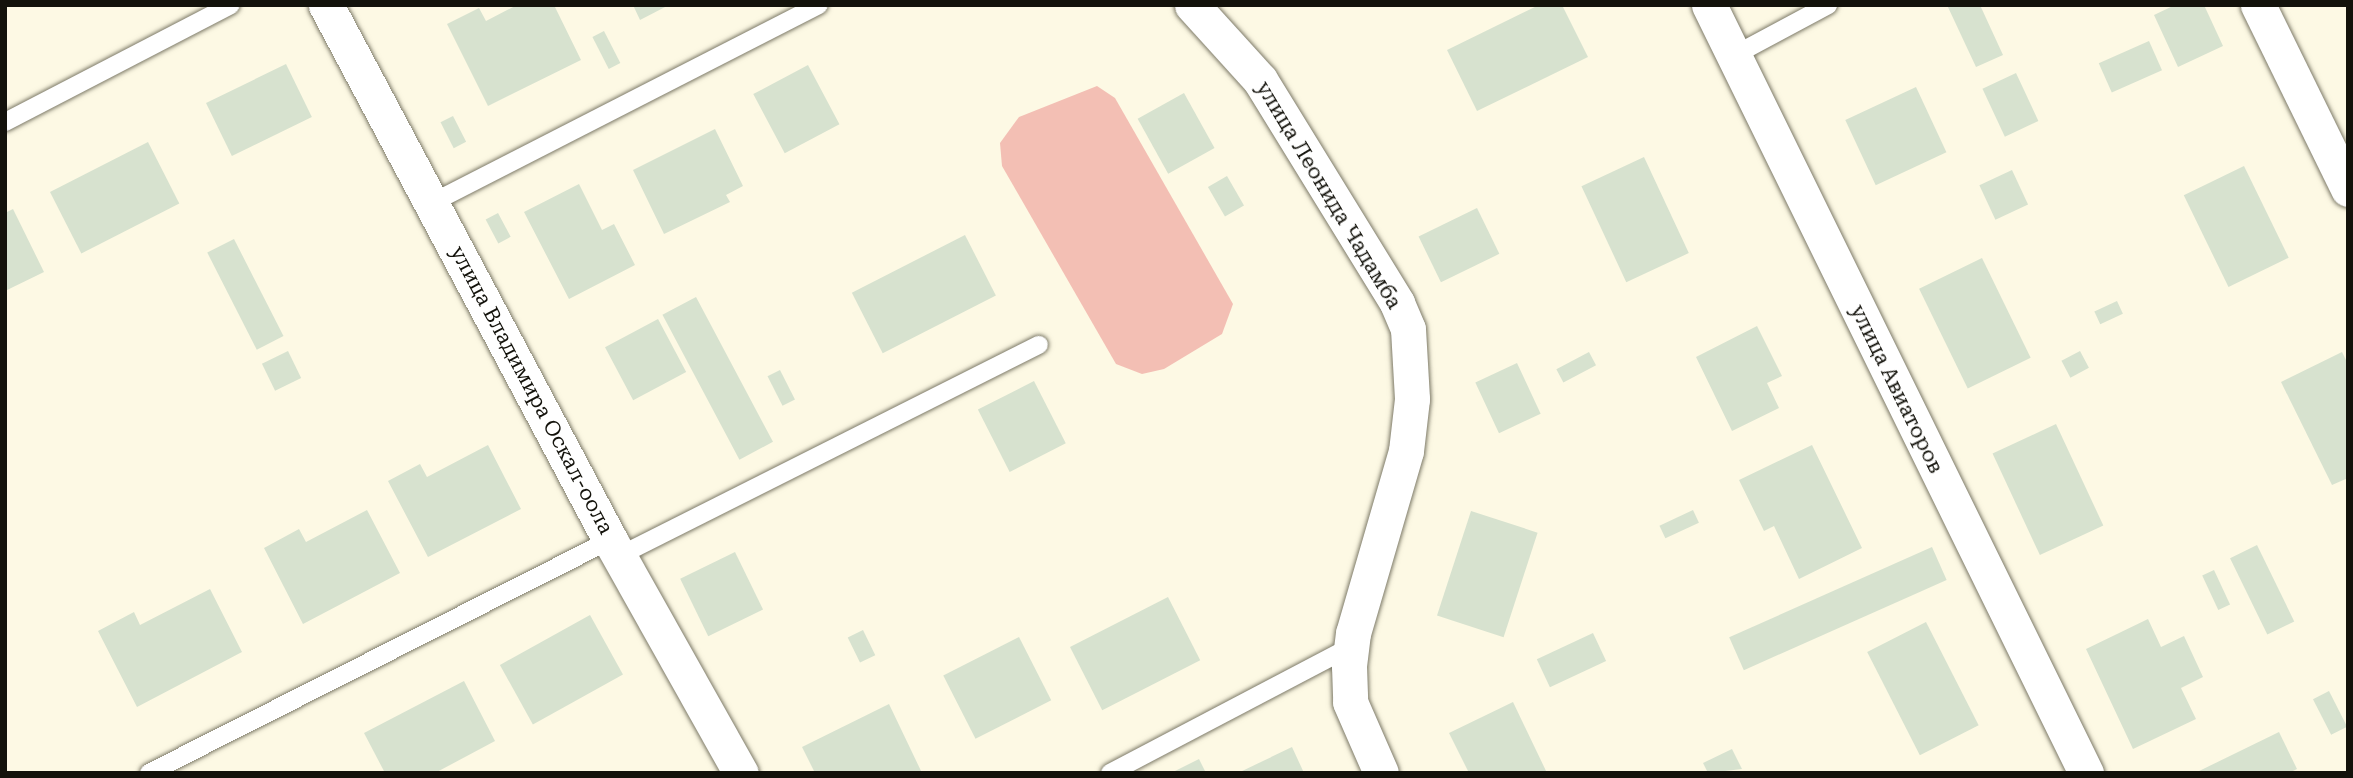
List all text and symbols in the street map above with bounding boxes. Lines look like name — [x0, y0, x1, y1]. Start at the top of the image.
street label: улица Леонида Чадамба — [1251, 77, 1407, 313]
street label: улица Владимира Оскал-оола — [445, 242, 619, 538]
street label: улица Авиаторов — [1845, 300, 1949, 478]

